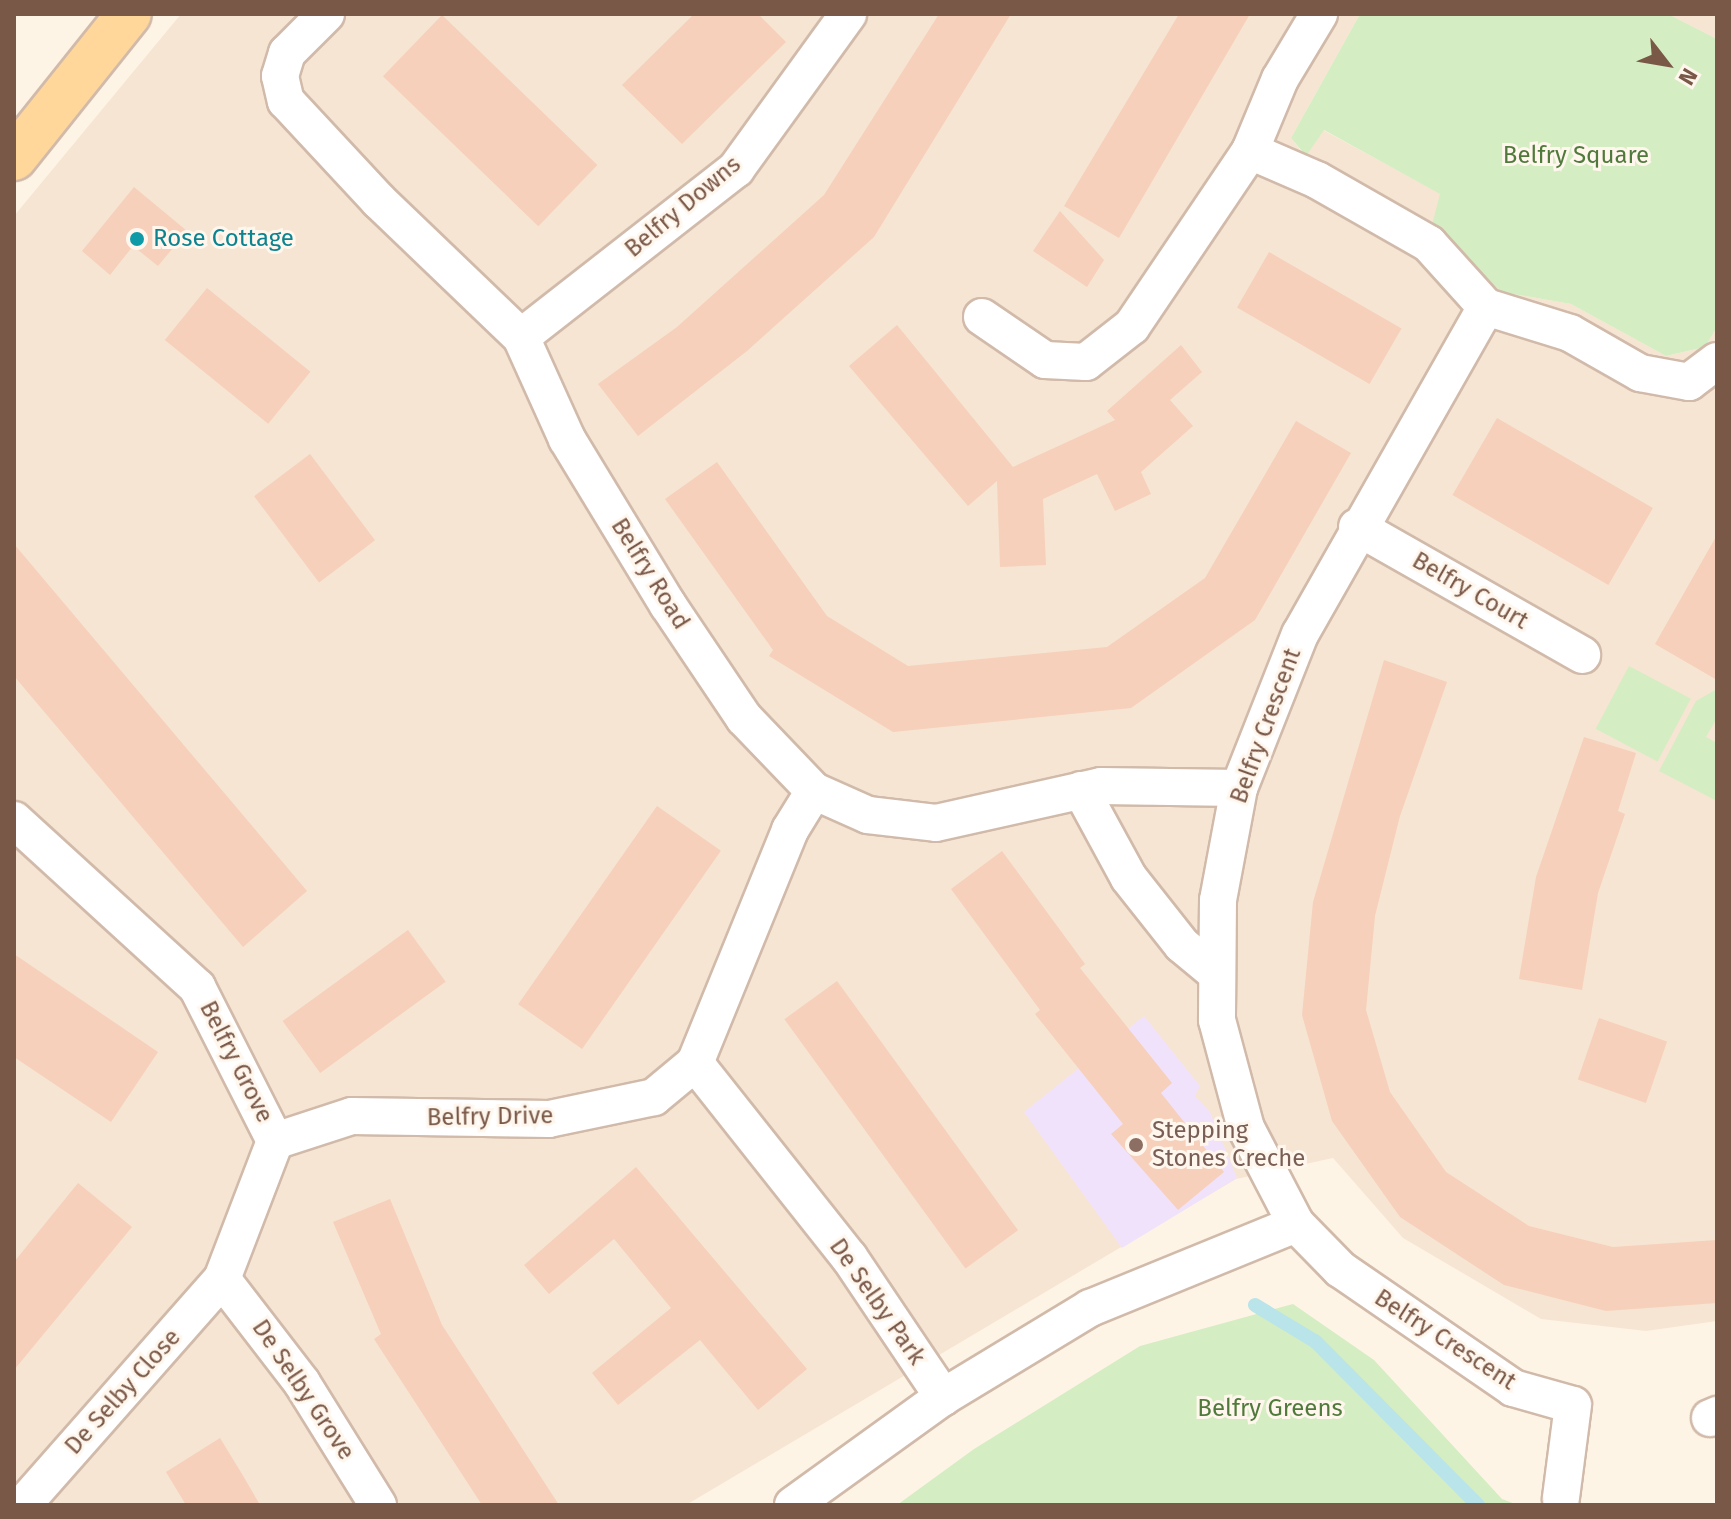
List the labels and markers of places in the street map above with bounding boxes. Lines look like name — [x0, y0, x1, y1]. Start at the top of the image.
place label: Rose Cottage — [153, 225, 294, 253]
marker: Rose Cottage — [128, 230, 146, 248]
place label: Stepping Stones Creche — [1152, 1117, 1305, 1173]
marker: Stepping Stones Creche — [1127, 1136, 1145, 1154]

